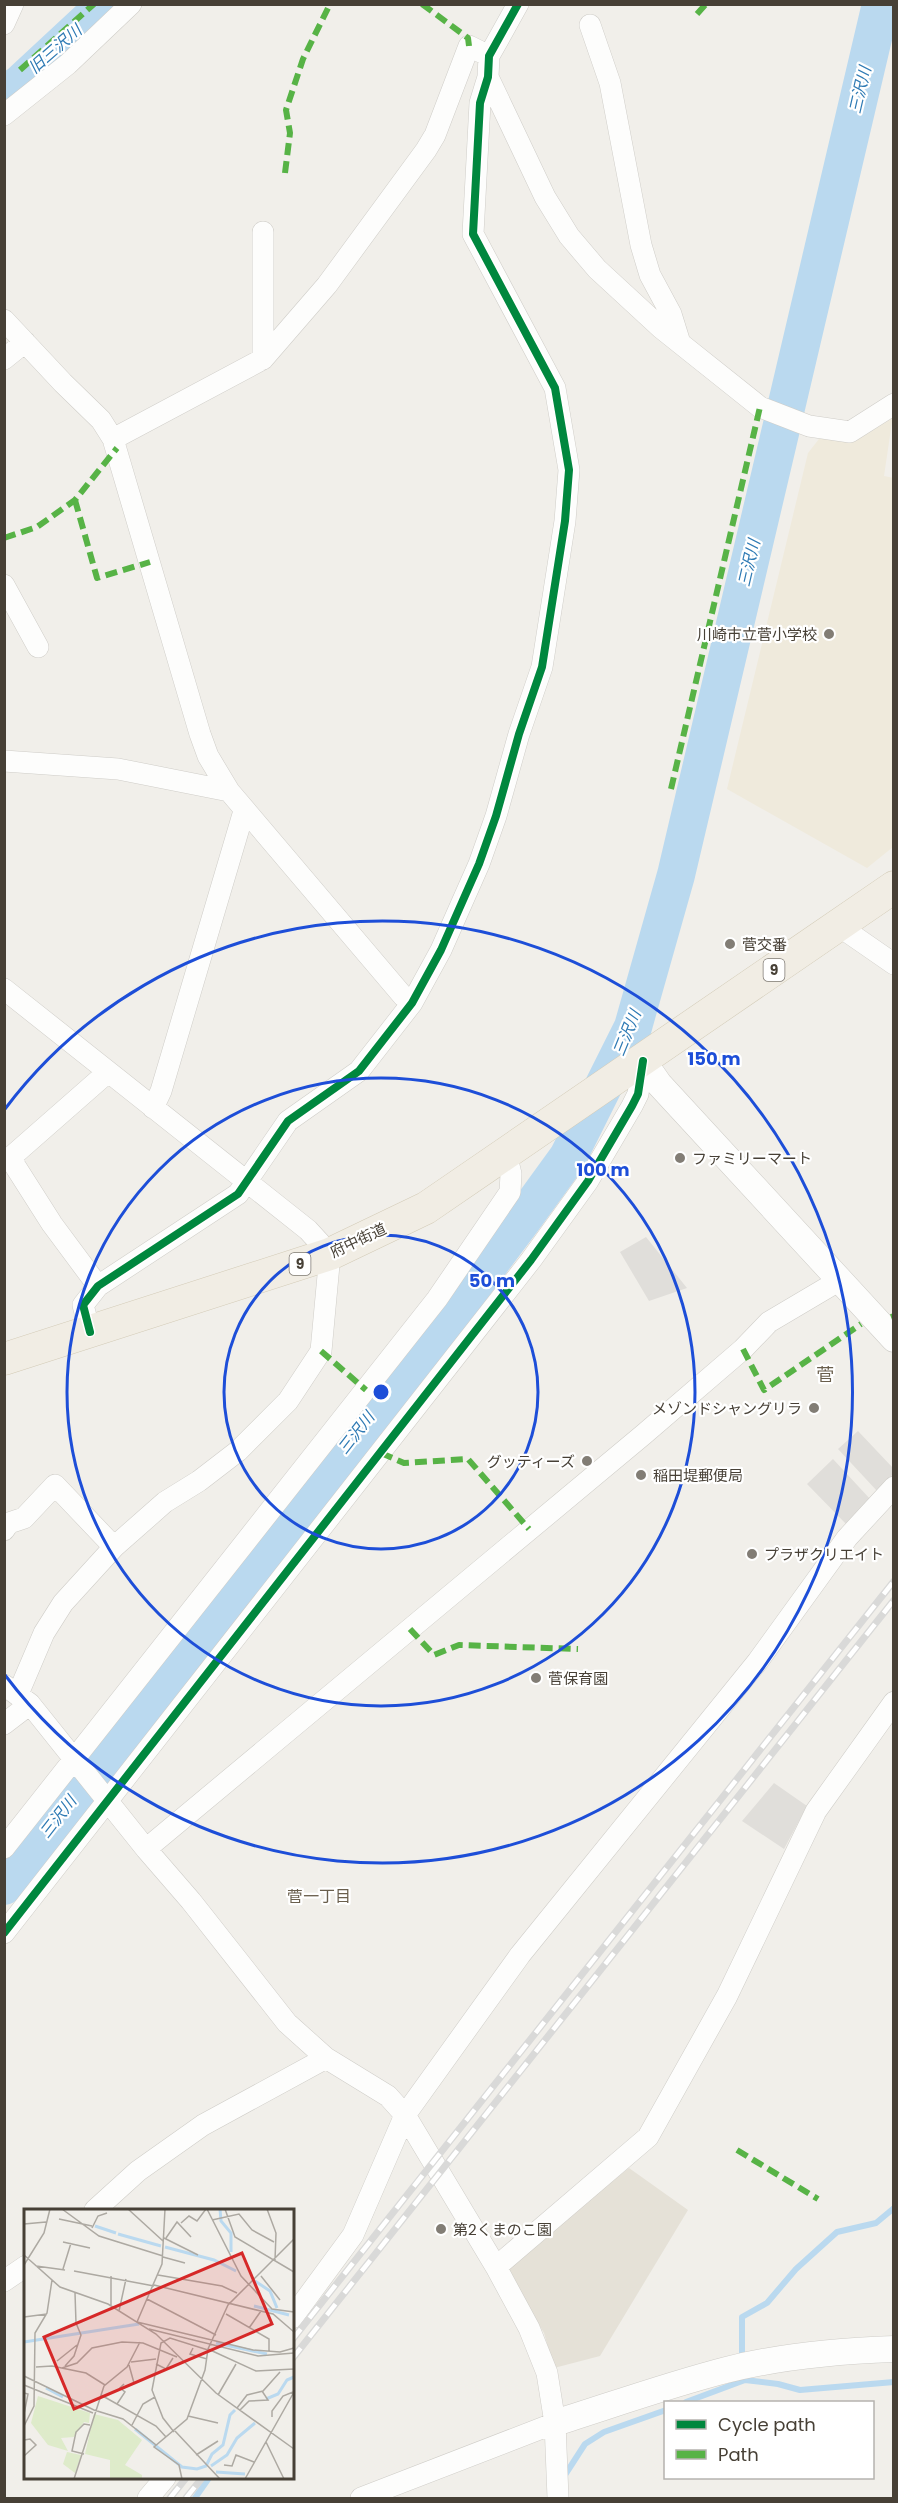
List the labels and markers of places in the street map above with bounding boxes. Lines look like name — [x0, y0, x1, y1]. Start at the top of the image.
place label: 川崎市立菅小学校 — [697, 624, 817, 645]
marker: 川崎市立菅小学校 — [822, 627, 836, 641]
place label: 菅交番 — [742, 934, 787, 955]
marker: 菅交番 — [723, 937, 737, 951]
place label: ファミリーマート — [692, 1148, 812, 1169]
marker: ファミリーマート — [673, 1151, 687, 1165]
centre of rings — [371, 1382, 391, 1402]
place label: メゾンドシャングリラ — [652, 1398, 802, 1419]
marker: メゾンドシャングリラ — [807, 1401, 821, 1415]
place label: グッティーズ — [487, 1451, 575, 1472]
marker: グッティーズ — [580, 1454, 594, 1468]
place label: 稲田堤郵便局 — [653, 1465, 743, 1486]
marker: 稲田堤郵便局 — [634, 1468, 648, 1482]
place label: プラザクリエイト — [764, 1544, 884, 1565]
marker: プラザクリエイト — [745, 1547, 759, 1561]
place label: 菅保育園 — [548, 1668, 608, 1689]
marker: 菅保育園 — [529, 1671, 543, 1685]
place label: 第2くまのこ園 — [453, 2219, 552, 2240]
marker: 第2くまのこ園 — [434, 2222, 448, 2236]

